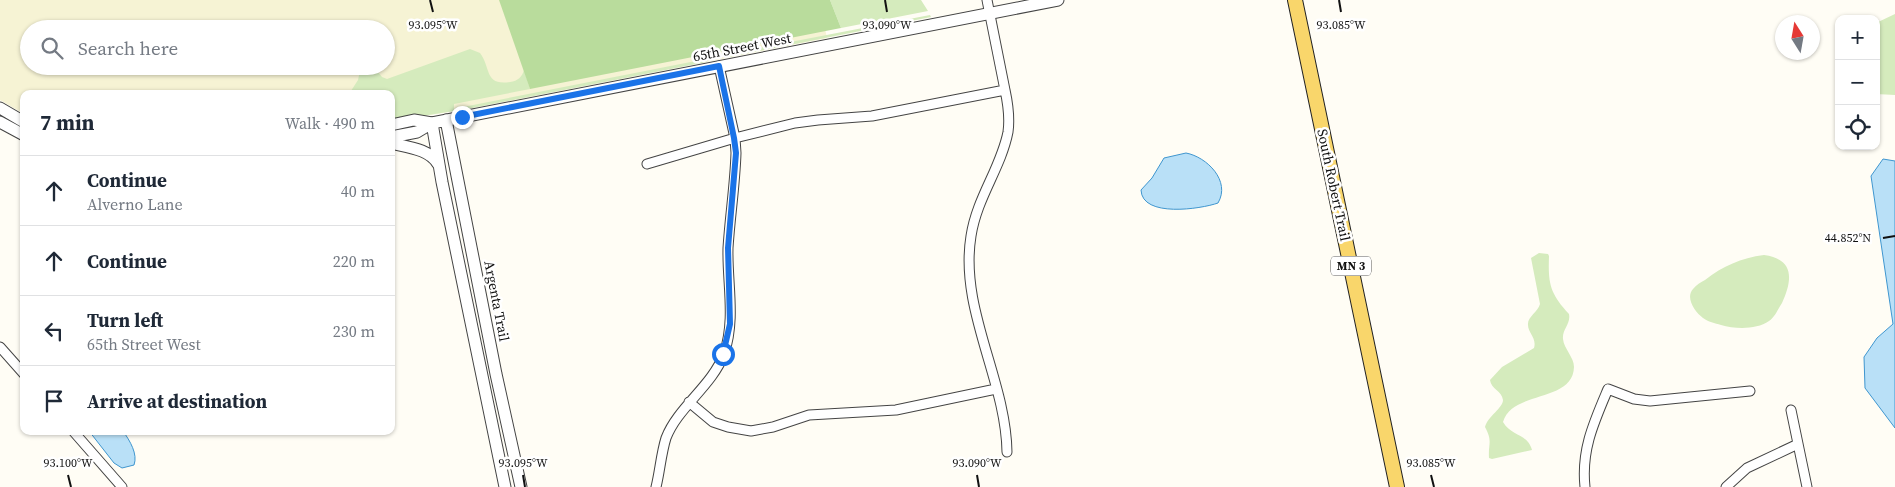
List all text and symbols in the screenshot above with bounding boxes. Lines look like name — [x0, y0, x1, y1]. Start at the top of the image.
north arrow — [1775, 15, 1820, 60]
map controls — [1835, 15, 1880, 150]
button: + — [1835, 15, 1880, 60]
text: 93.095°W — [408, 17, 458, 33]
text: 93.090°W — [862, 17, 912, 33]
text: 93.085°W — [1316, 17, 1366, 33]
search box — [20, 20, 395, 75]
street label: 65th Street West — [691, 28, 793, 66]
icon: search — [38, 34, 66, 62]
text: Search here — [78, 35, 178, 61]
button: − — [1835, 60, 1880, 105]
button: locate — [1835, 105, 1880, 150]
route end — [451, 106, 474, 129]
text: 7 min — [40, 108, 95, 137]
text: Walk · 490 m — [285, 112, 375, 134]
street label: South Robert Trail — [1312, 127, 1356, 243]
text: Continue — [87, 167, 167, 193]
icon: ahead — [40, 177, 68, 205]
text: 40 m — [341, 180, 375, 202]
text: Alverno Lane — [87, 193, 183, 215]
text: 44.852°N — [1825, 230, 1871, 246]
icon: ahead — [40, 247, 68, 275]
text: Continue — [87, 248, 167, 274]
text: 220 m — [333, 250, 375, 272]
road number: MN 3 — [1331, 256, 1371, 276]
street label: Argenta Trail — [479, 259, 515, 343]
text: Turn left — [87, 307, 163, 333]
icon: left — [40, 317, 68, 345]
text: 230 m — [333, 320, 375, 342]
text: 65th Street West — [87, 333, 201, 355]
route start — [712, 343, 735, 366]
icon: arrive — [40, 387, 68, 415]
text: Arrive at destination — [87, 388, 267, 414]
text: 93.100°W — [43, 455, 93, 471]
text: 93.095°W — [498, 455, 548, 471]
text: 93.090°W — [952, 455, 1002, 471]
text: 93.085°W — [1406, 455, 1456, 471]

